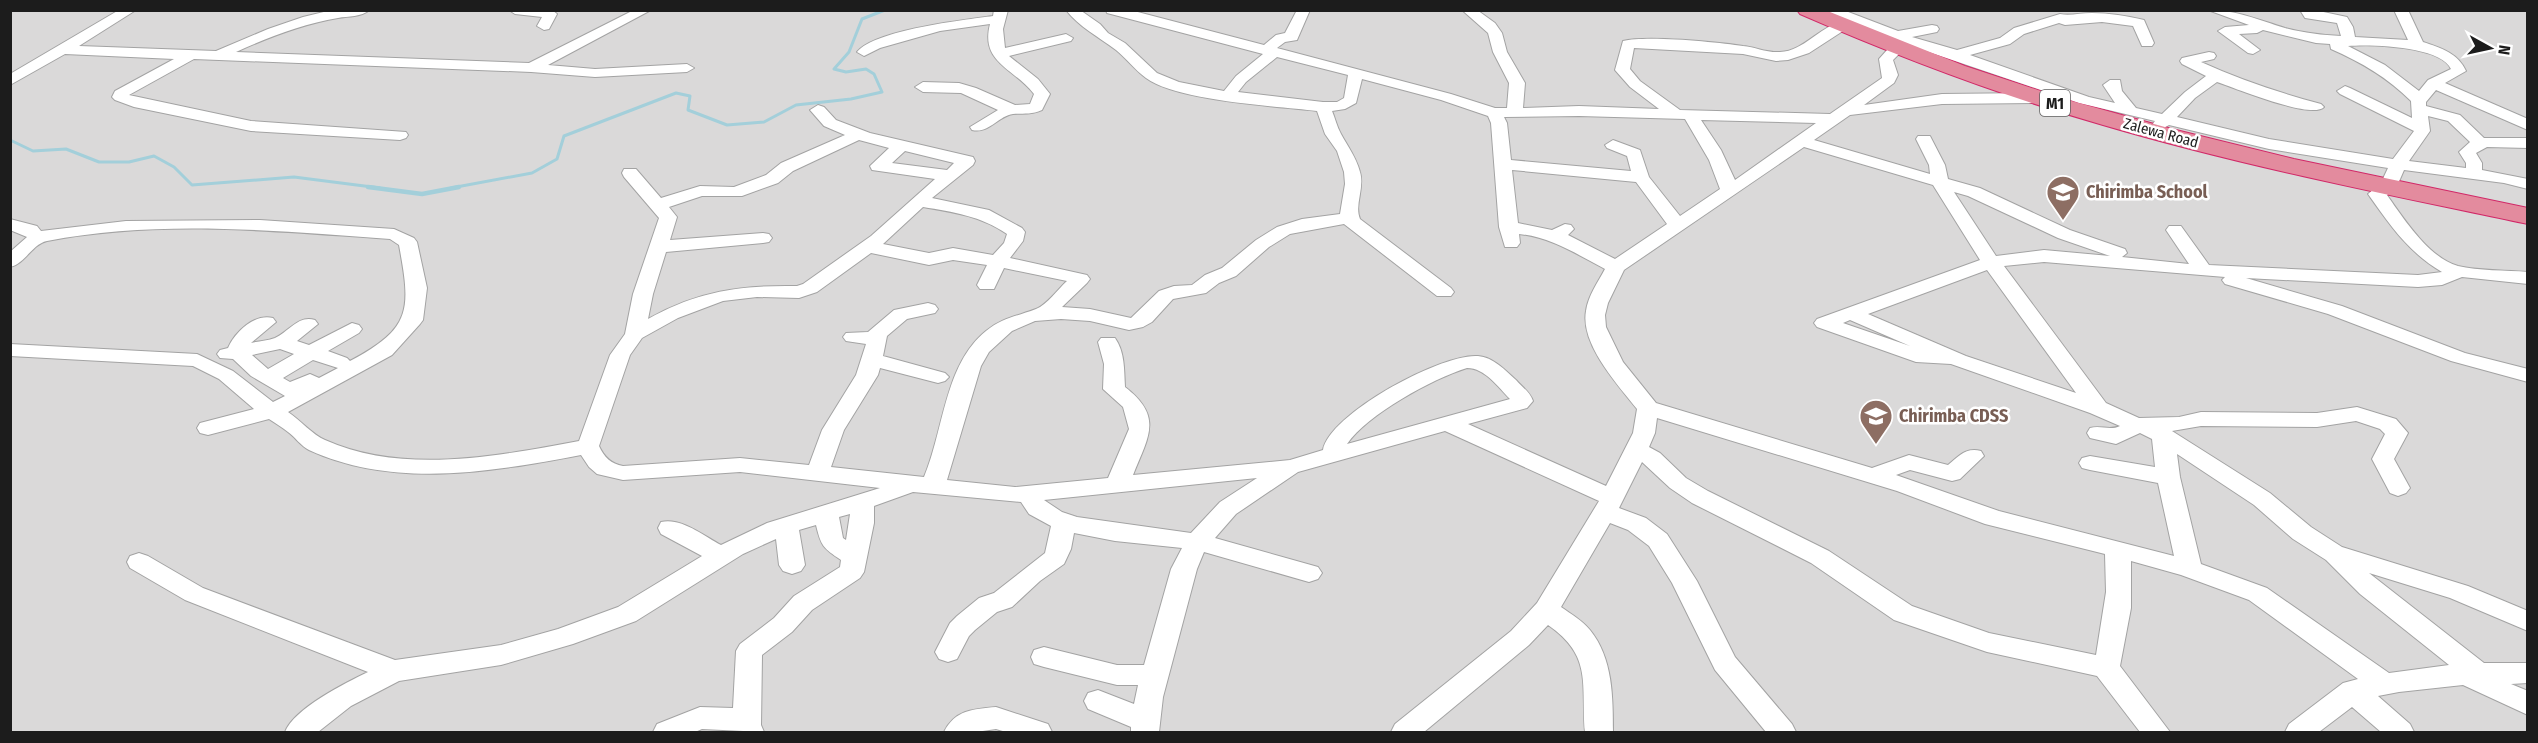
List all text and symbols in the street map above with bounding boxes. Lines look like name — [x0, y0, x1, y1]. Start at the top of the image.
north arrow — [2460, 18, 2520, 78]
text: N — [2494, 44, 2514, 56]
road number: M1 — [2040, 90, 2070, 116]
street label: Zalewa Road — [2122, 114, 2200, 152]
school or university icon: Chirimba School — [2045, 174, 2081, 221]
place label: Chirimba School — [2086, 181, 2207, 203]
school or university icon: Chirimba CDSS — [1858, 398, 1894, 445]
place label: Chirimba CDSS — [1899, 405, 2008, 427]

